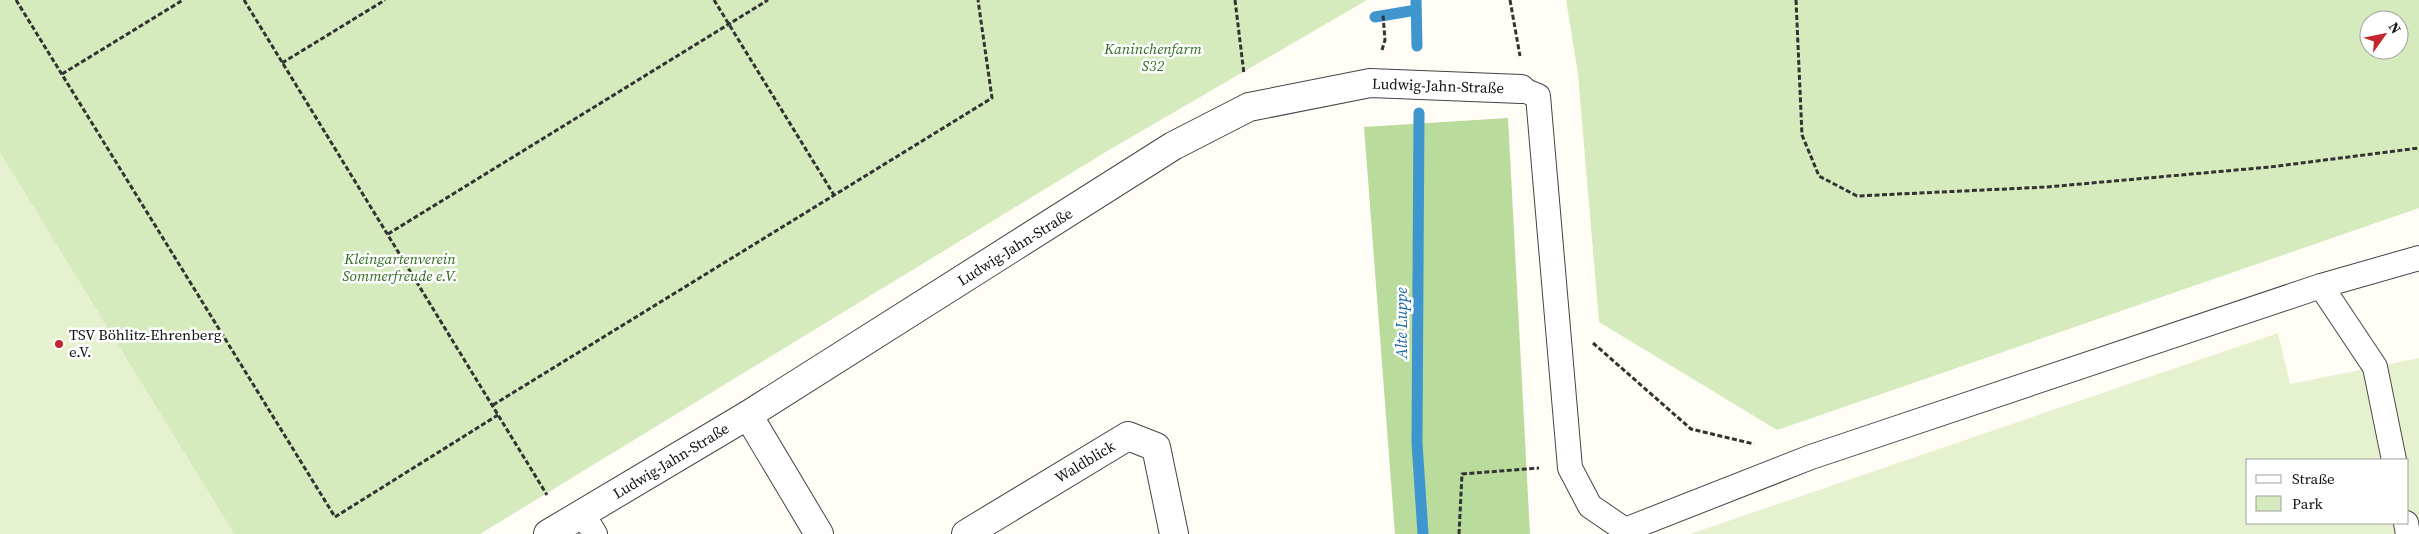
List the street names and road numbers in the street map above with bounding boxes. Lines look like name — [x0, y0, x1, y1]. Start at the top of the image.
street label: Ludwig-Jahn-Straße — [1372, 73, 1505, 98]
street label: Ludwig-Jahn-Straße — [953, 203, 1077, 290]
street label: Ludwig-Jahn-Straße — [609, 417, 733, 504]
street label: Waldblick — [1051, 435, 1119, 488]

